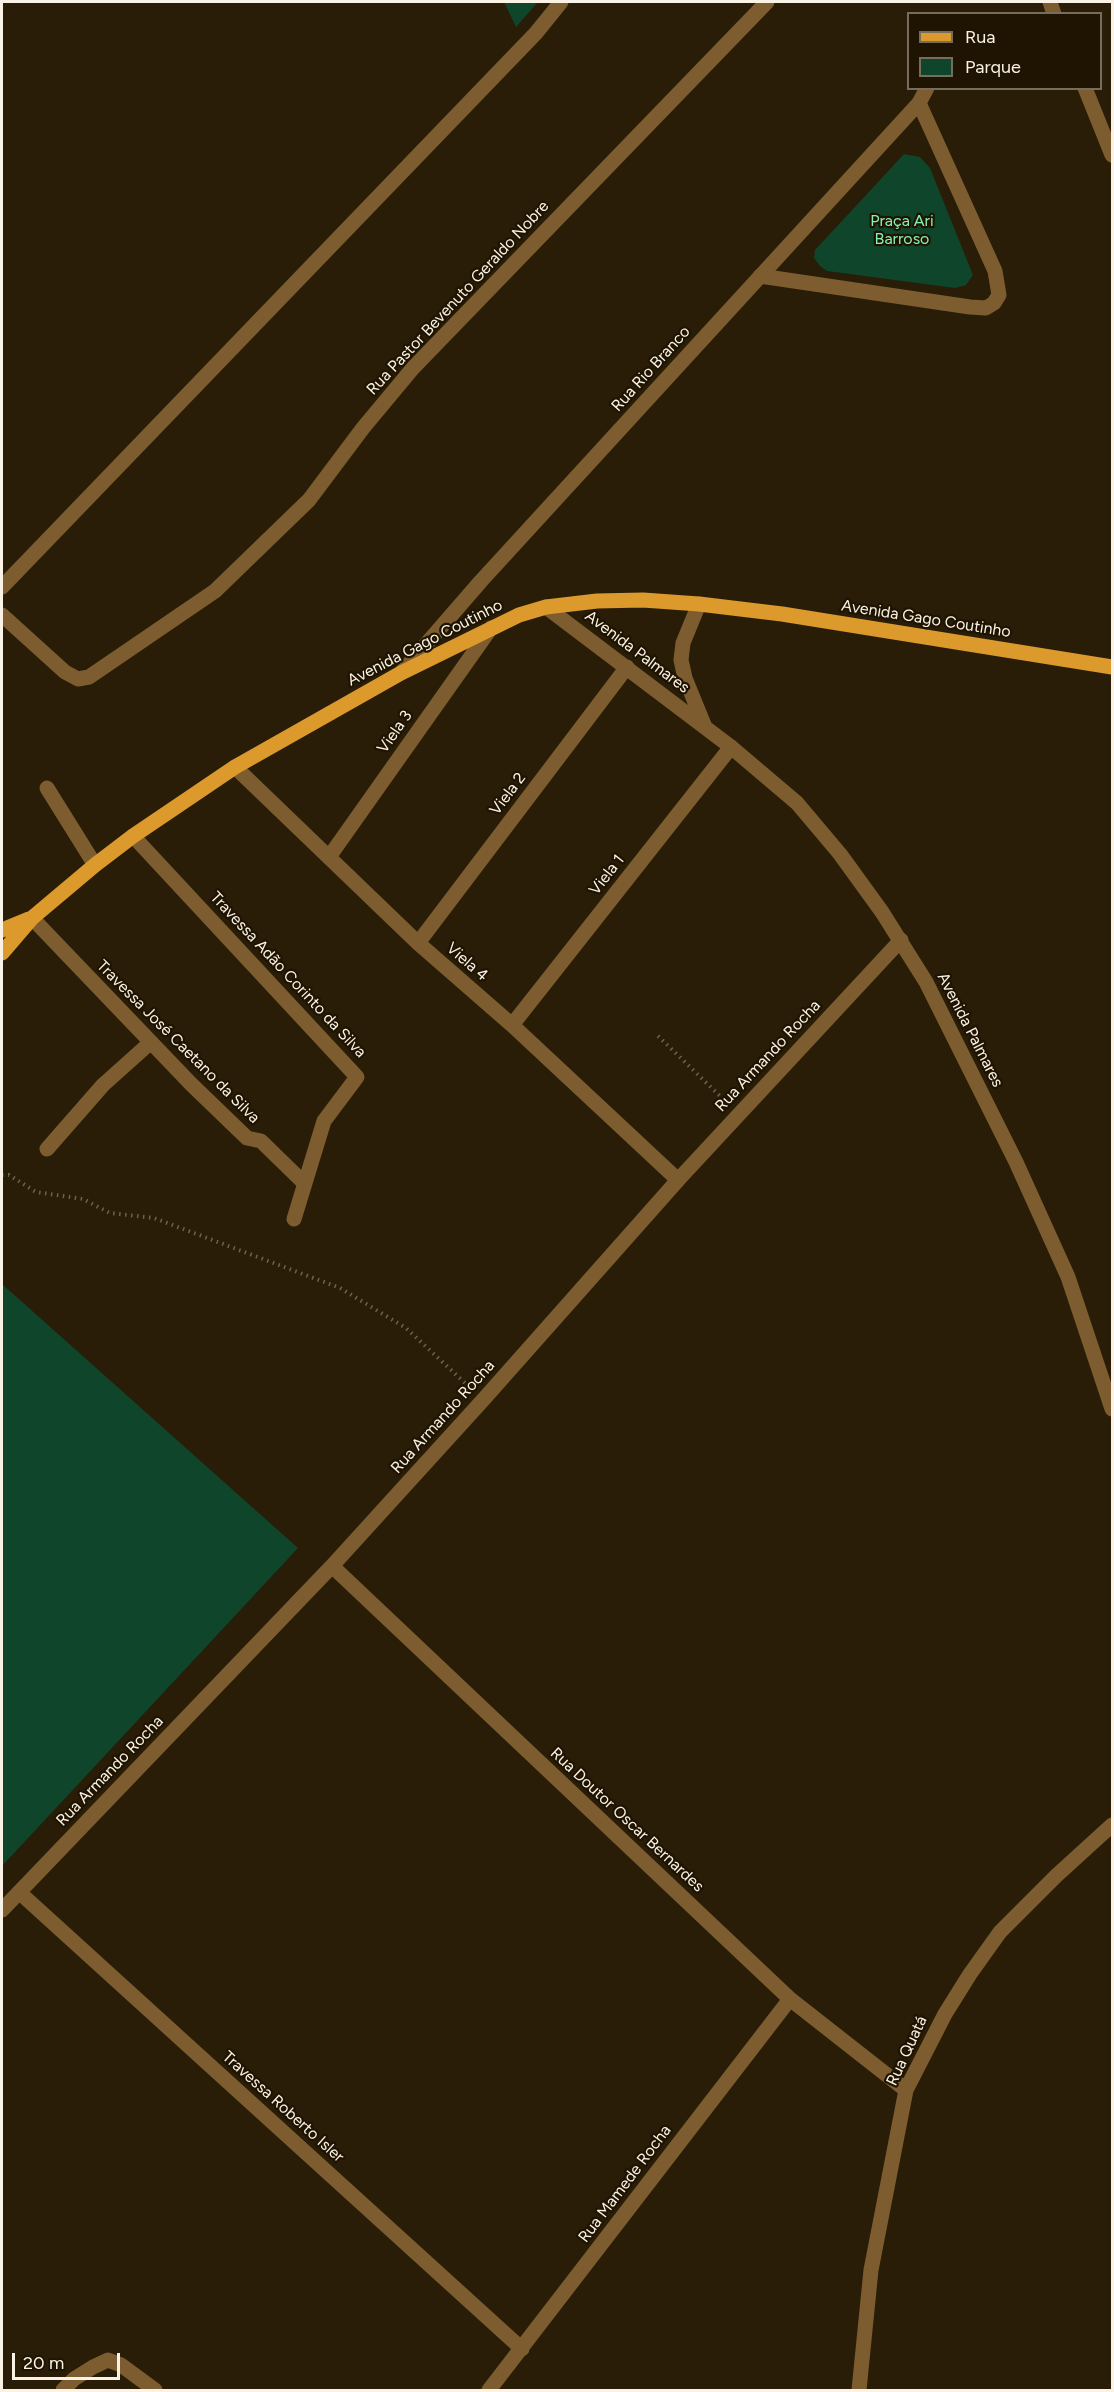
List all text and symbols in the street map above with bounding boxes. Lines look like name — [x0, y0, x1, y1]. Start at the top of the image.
legend — [907, 12, 1102, 90]
text: Rua — [965, 26, 996, 48]
text: Parque — [965, 56, 1021, 78]
street label: Rua Pastor Bevenuto Geraldo Nobre — [363, 197, 553, 399]
park label: Praça Ari Barroso — [870, 211, 934, 249]
street label: Rua Rio Branco — [608, 322, 694, 416]
street label: Avenida Gago Coutinho — [344, 596, 506, 690]
street label: Avenida Gago Coutinho — [840, 596, 1012, 642]
street label: Avenida Palmares — [581, 606, 693, 698]
street label: Viela 3 — [373, 707, 417, 757]
street label: Viela 2 — [486, 769, 530, 819]
street label: Viela 1 — [585, 851, 629, 899]
street label: Travessa Adão Corinto da Silva — [206, 888, 370, 1062]
street label: Viela 4 — [442, 939, 492, 985]
street label: Travessa José Caetano da Silva — [92, 956, 264, 1128]
street label: Avenida Palmares — [933, 970, 1007, 1090]
street label: Rua Armando Rocha — [711, 996, 825, 1116]
street label: Rua Armando Rocha — [387, 1356, 499, 1478]
street label: Rua Armando Rocha — [53, 1712, 167, 1830]
street label: Rua Doutor Oscar Bernardes — [546, 1744, 708, 1896]
street label: Rua Quatá — [882, 2013, 932, 2089]
street label: Travessa Roberto Isler — [218, 2047, 348, 2167]
street label: Rua Mamede Rocha — [575, 2121, 675, 2247]
scale bar — [15, 2341, 123, 2379]
text: 20 m — [23, 2352, 64, 2374]

